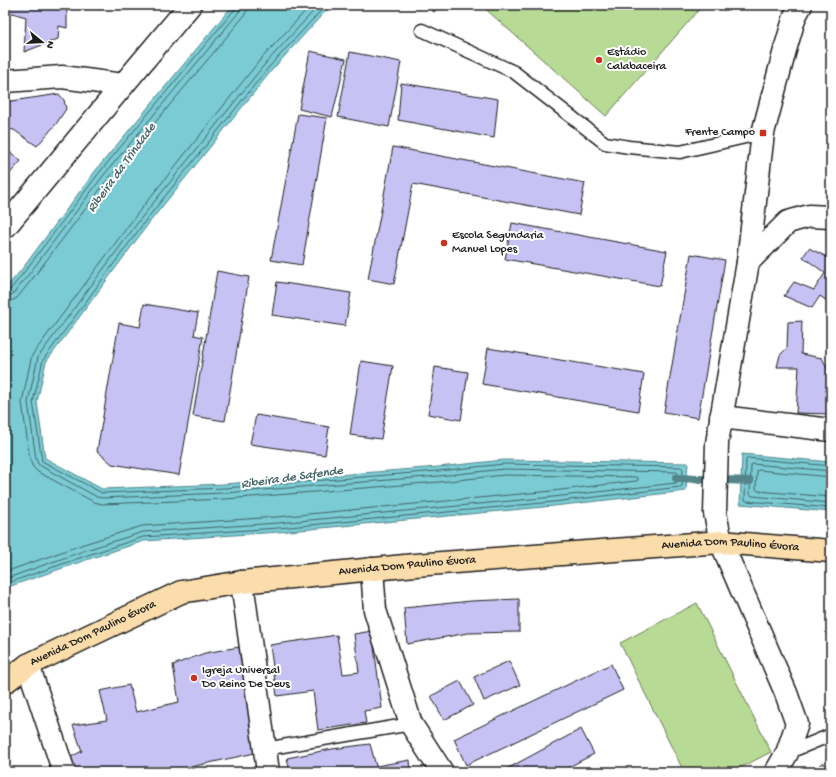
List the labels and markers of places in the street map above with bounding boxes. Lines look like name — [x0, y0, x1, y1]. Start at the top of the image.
place label: Estádio Calabaceira — [607, 46, 667, 74]
marker: Estádio Calabaceira — [594, 55, 604, 65]
place label: Frente Campo — [684, 126, 755, 140]
marker: Frente Campo — [758, 128, 768, 138]
place label: Escola Segundaria Manuel Lopes — [452, 229, 544, 257]
marker: Escola Segundaria Manuel Lopes — [439, 238, 449, 248]
place label: Igreja Universal Do Reino De Deus — [201, 664, 290, 692]
marker: Igreja Universal Do Reino De Deus — [189, 673, 199, 683]

